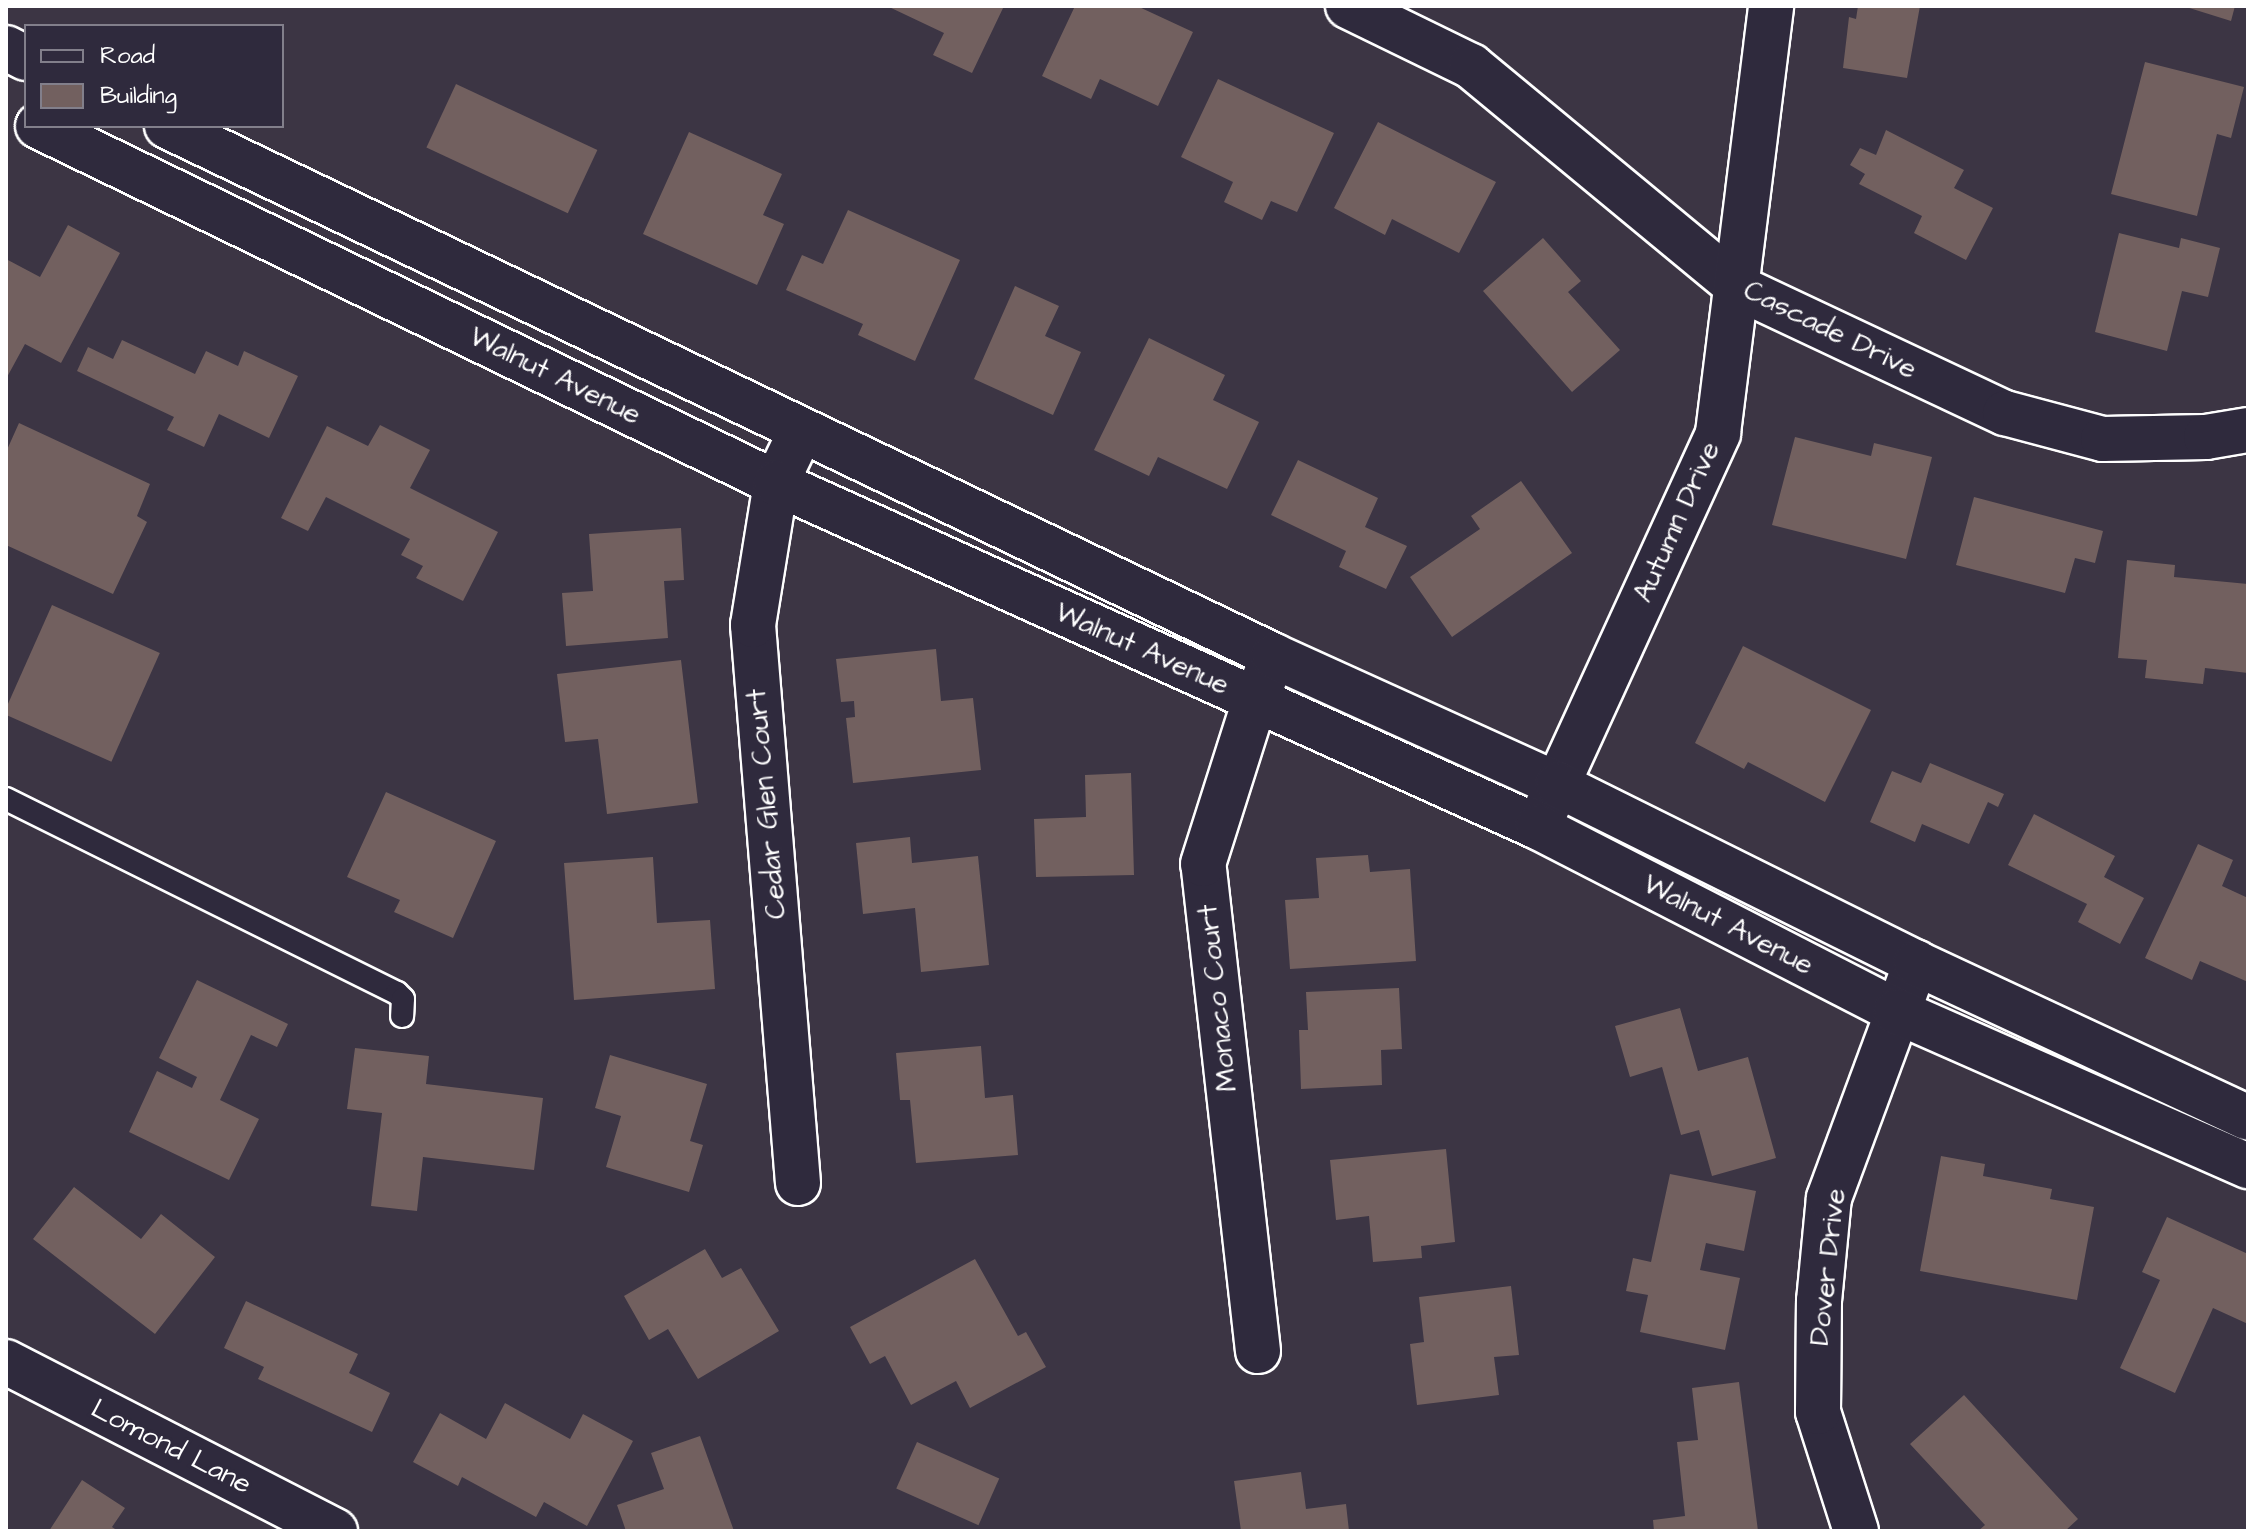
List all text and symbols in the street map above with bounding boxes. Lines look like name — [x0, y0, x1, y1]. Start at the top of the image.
legend — [24, 24, 284, 128]
text: Road — [100, 39, 155, 73]
text: Building — [100, 79, 177, 113]
street label: Cascade Drive — [1738, 274, 1922, 386]
street label: Walnut Avenue — [464, 320, 646, 432]
street label: Autumn Drive — [1627, 437, 1727, 607]
street label: Walnut Avenue — [1050, 596, 1234, 702]
street label: Cedar Glen Court — [740, 688, 794, 920]
street label: Walnut Avenue — [1637, 868, 1819, 982]
street label: Monaco Court — [1191, 903, 1245, 1093]
street label: Dover Drive — [1803, 1187, 1853, 1347]
street label: Lomond Lane — [85, 1392, 257, 1502]

